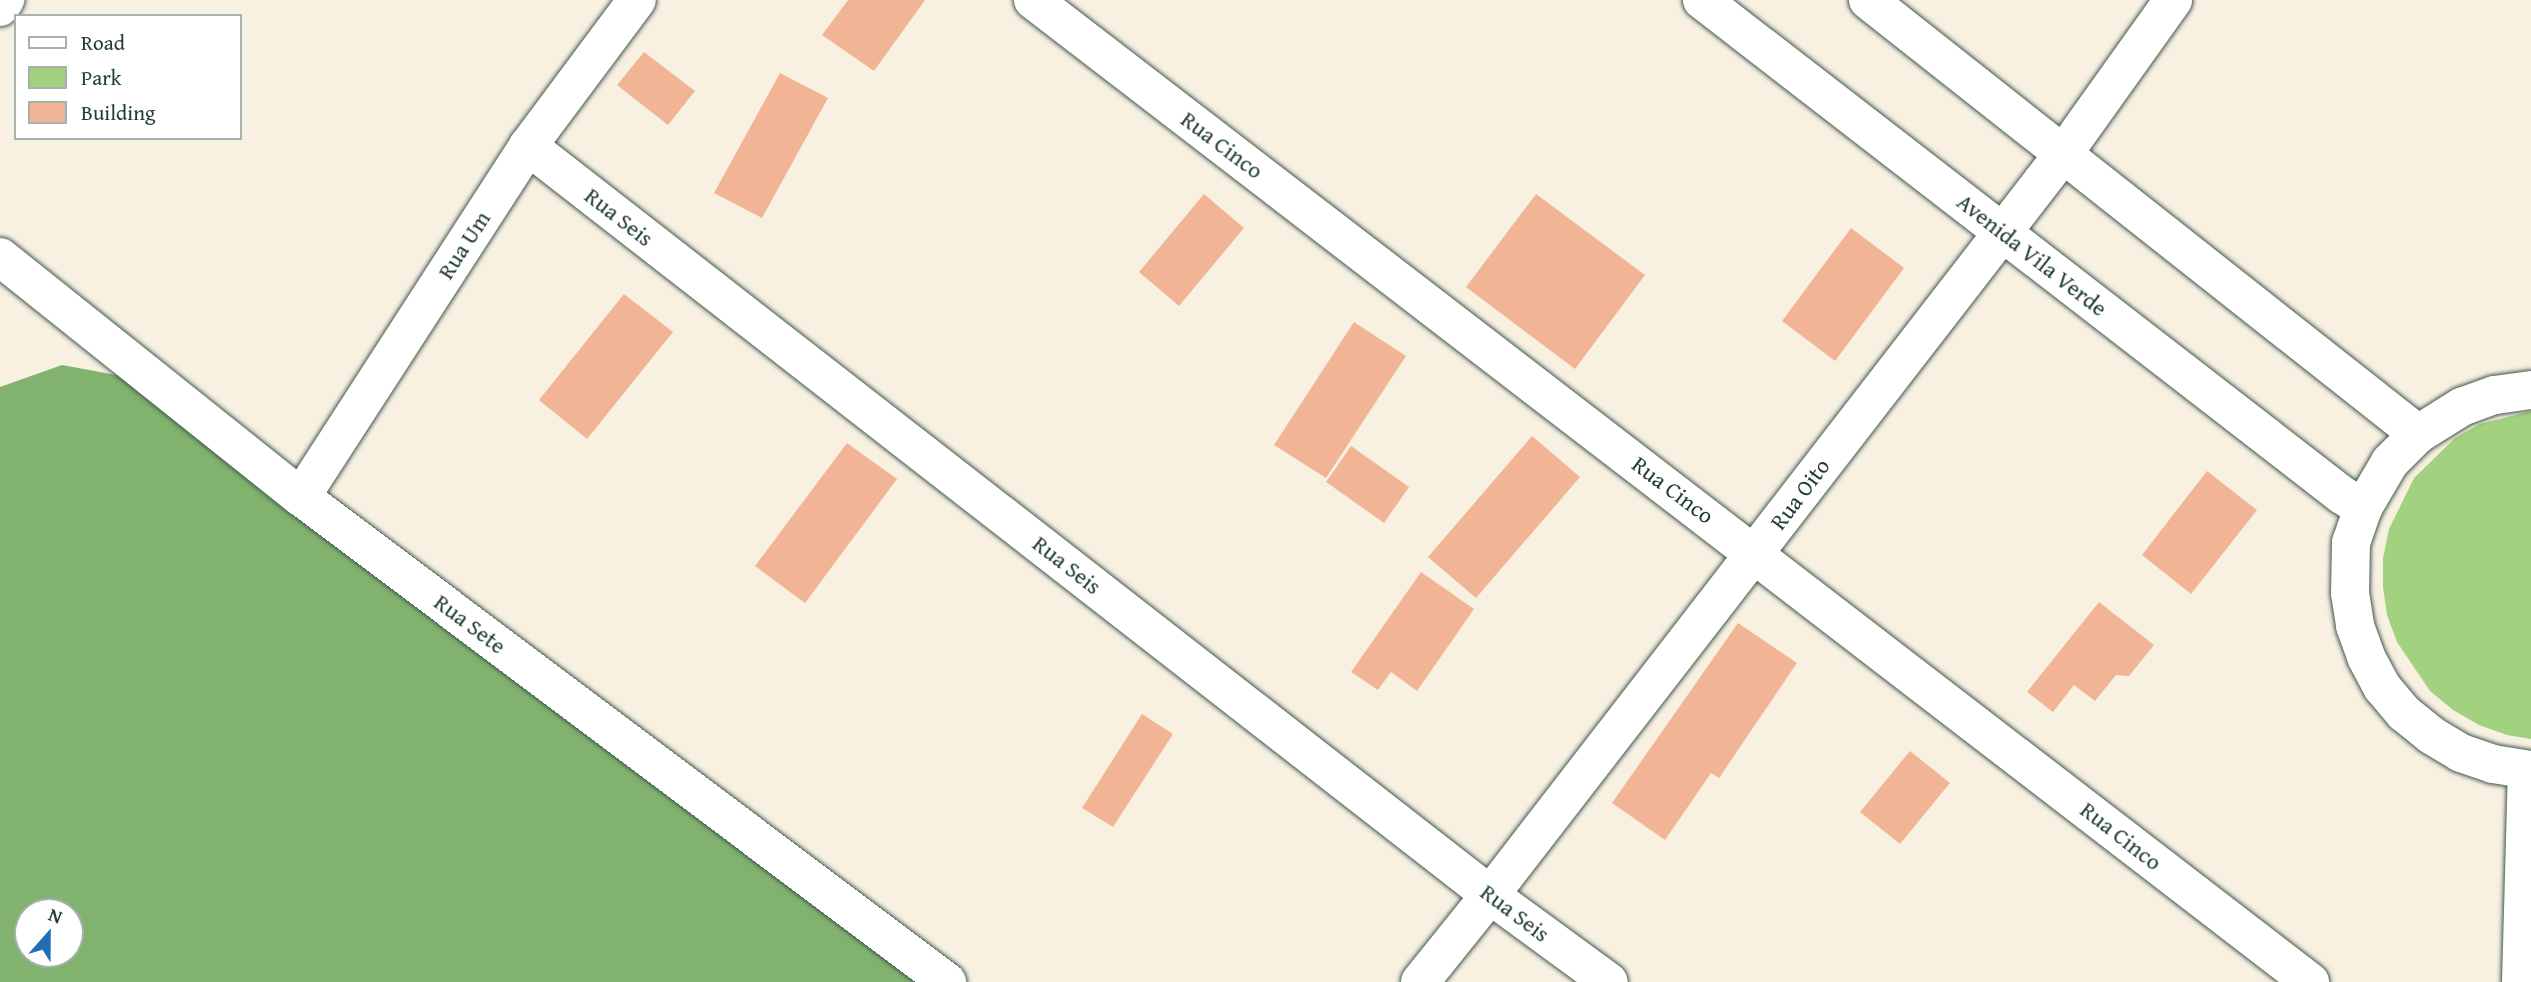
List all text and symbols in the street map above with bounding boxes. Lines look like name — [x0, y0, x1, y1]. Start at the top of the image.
legend — [14, 14, 242, 140]
text: Road — [81, 27, 125, 58]
text: Park — [81, 62, 122, 93]
text: Building — [81, 97, 155, 128]
street label: Rua Cinco — [1176, 105, 1268, 185]
street label: Rua Seis — [579, 182, 659, 252]
street label: Avenida Vila Verde — [1951, 188, 2113, 322]
street label: Rua Um — [432, 206, 496, 284]
street label: Rua Cinco — [1627, 450, 1719, 530]
street label: Rua Oito — [1764, 453, 1836, 535]
street label: Rua Seis — [1027, 530, 1107, 600]
street label: Rua Sete — [429, 588, 511, 660]
street label: Rua Cinco — [2075, 796, 2167, 876]
street label: Rua Seis — [1475, 878, 1555, 948]
north arrow — [14, 898, 84, 968]
text: N — [45, 900, 67, 931]

